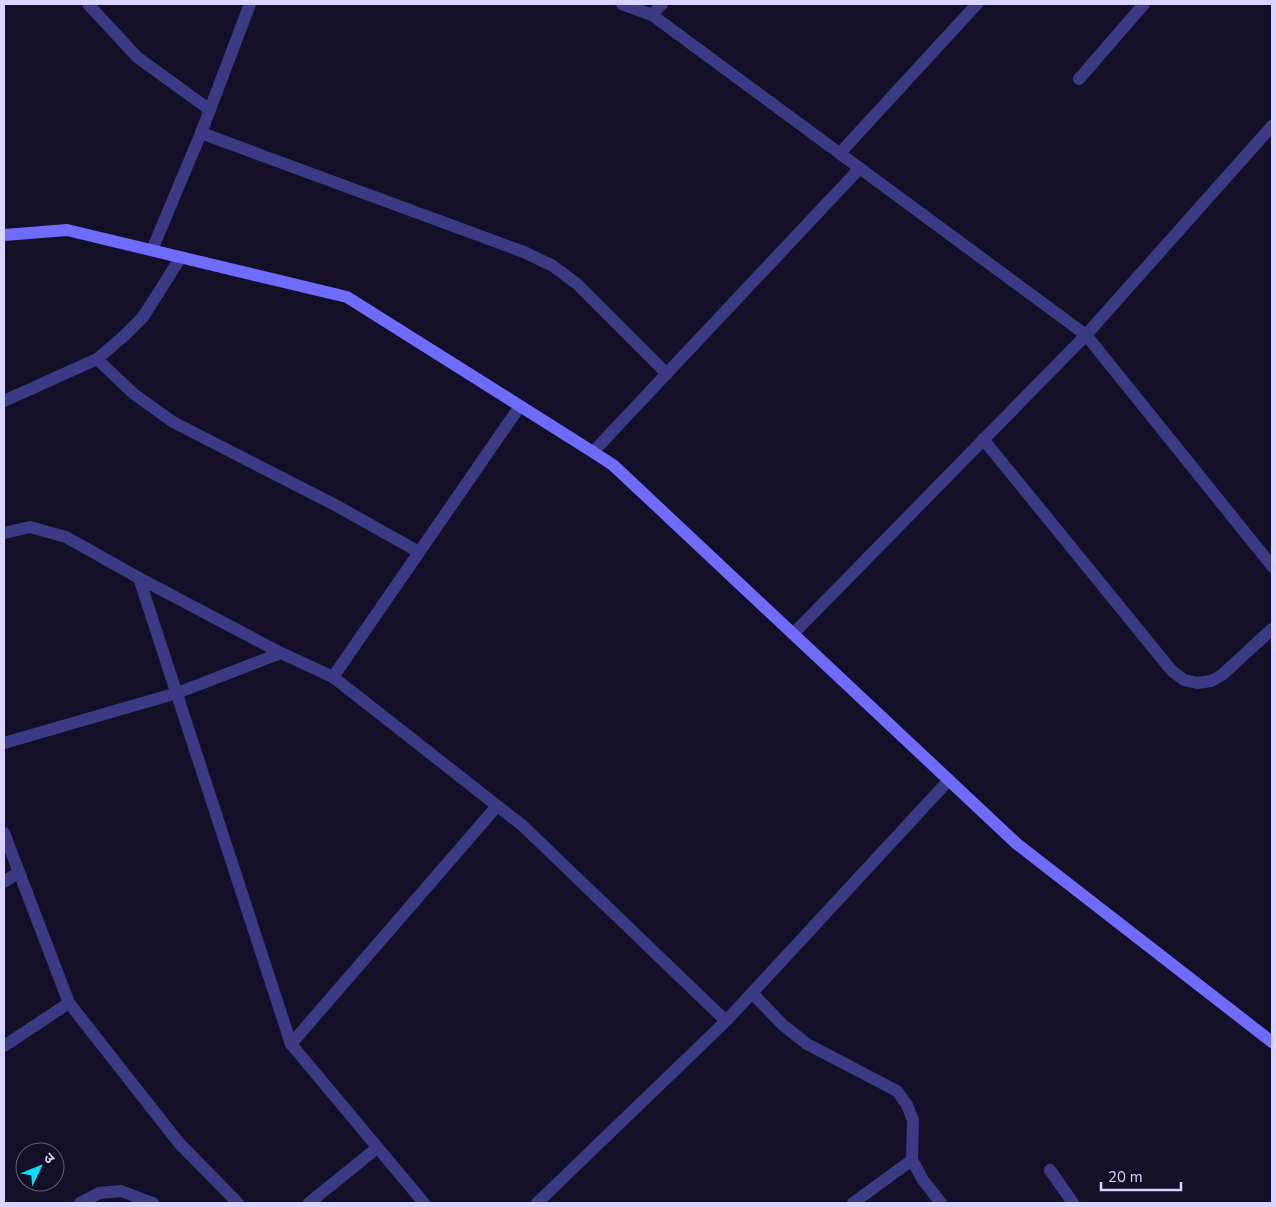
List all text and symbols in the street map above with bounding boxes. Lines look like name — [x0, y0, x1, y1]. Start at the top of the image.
north arrow — [15, 1142, 65, 1192]
text: उ — [39, 1149, 59, 1169]
scale bar — [1101, 1160, 1181, 1192]
text: 20 m — [1108, 1167, 1143, 1187]

